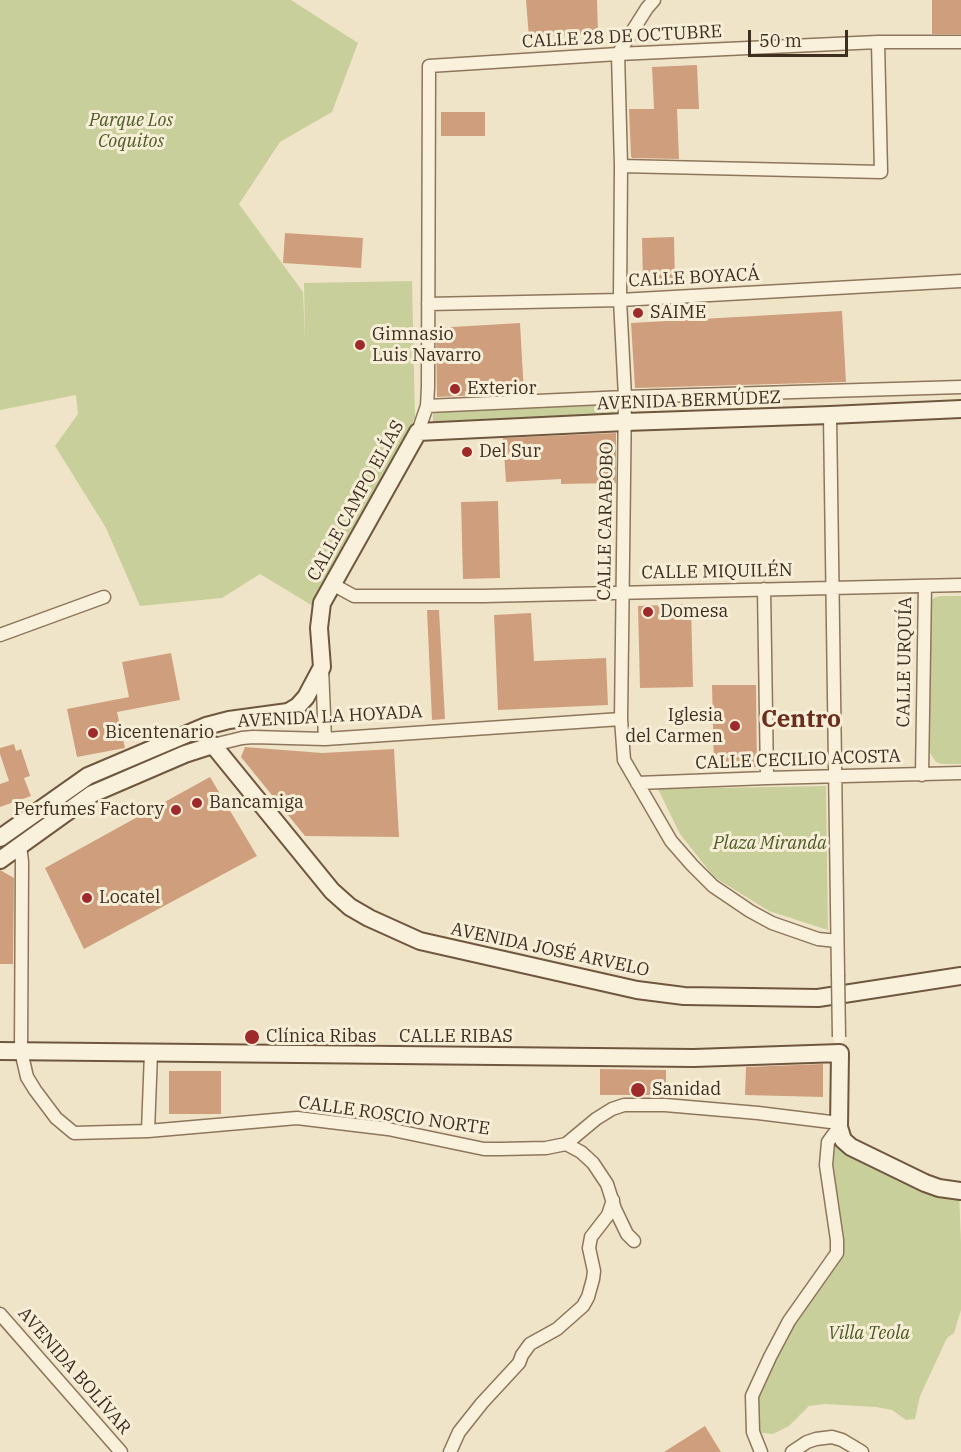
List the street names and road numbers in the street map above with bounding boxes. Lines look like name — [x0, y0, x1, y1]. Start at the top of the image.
street label: CALLE 28 DE OCTUBRE — [521, 21, 723, 53]
street label: CALLE BOYACÁ — [628, 264, 760, 292]
street label: AVENIDA BERMÚDEZ — [597, 387, 781, 415]
street label: CALLE CAMPO ELÍAS — [303, 417, 409, 585]
street label: CALLE CARABOBO — [594, 441, 618, 601]
street label: CALLE MIQUILÉN — [641, 560, 793, 584]
street label: CALLE URQUÍA — [893, 596, 917, 728]
street label: AVENIDA LA HOYADA — [237, 701, 423, 733]
street label: CALLE CECILIO ACOSTA — [695, 746, 901, 774]
street label: AVENIDA JOSÉ ARVELO — [449, 918, 651, 982]
street label: CALLE RIBAS — [399, 1026, 513, 1048]
street label: CALLE ROSCIO NORTE — [297, 1092, 491, 1140]
street label: AVENIDA BOLÍVAR — [13, 1303, 135, 1439]

